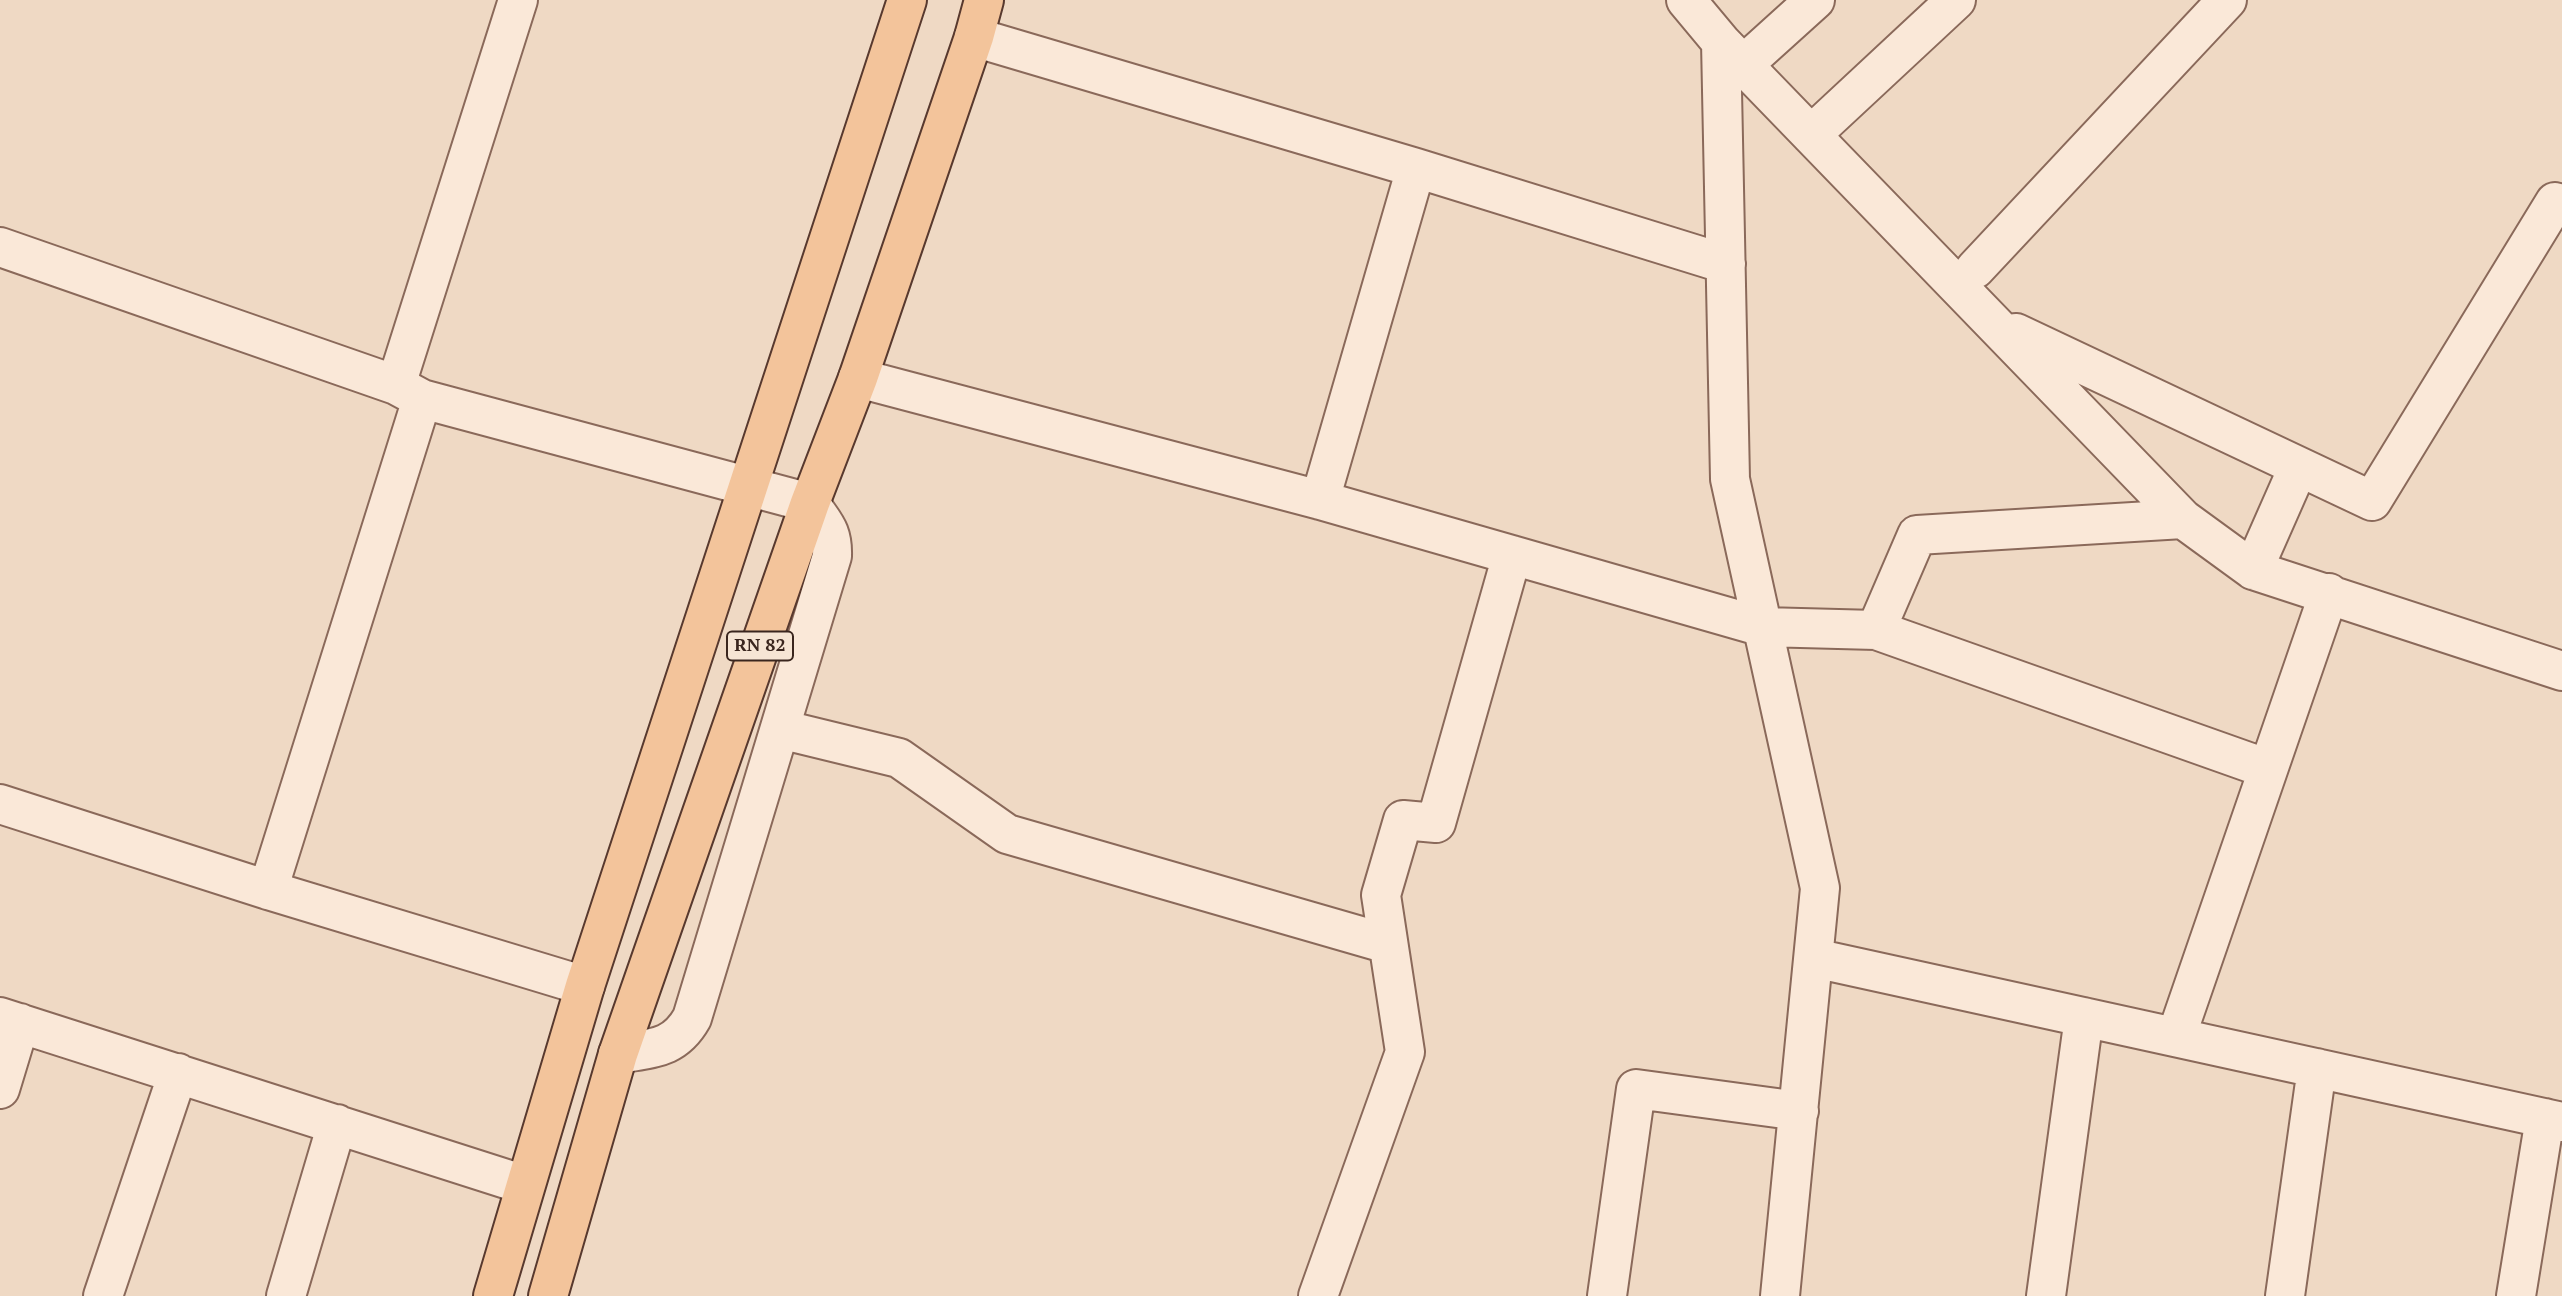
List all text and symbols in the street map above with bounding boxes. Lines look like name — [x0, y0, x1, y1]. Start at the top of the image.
road number: RN 82 — [727, 632, 793, 660]

